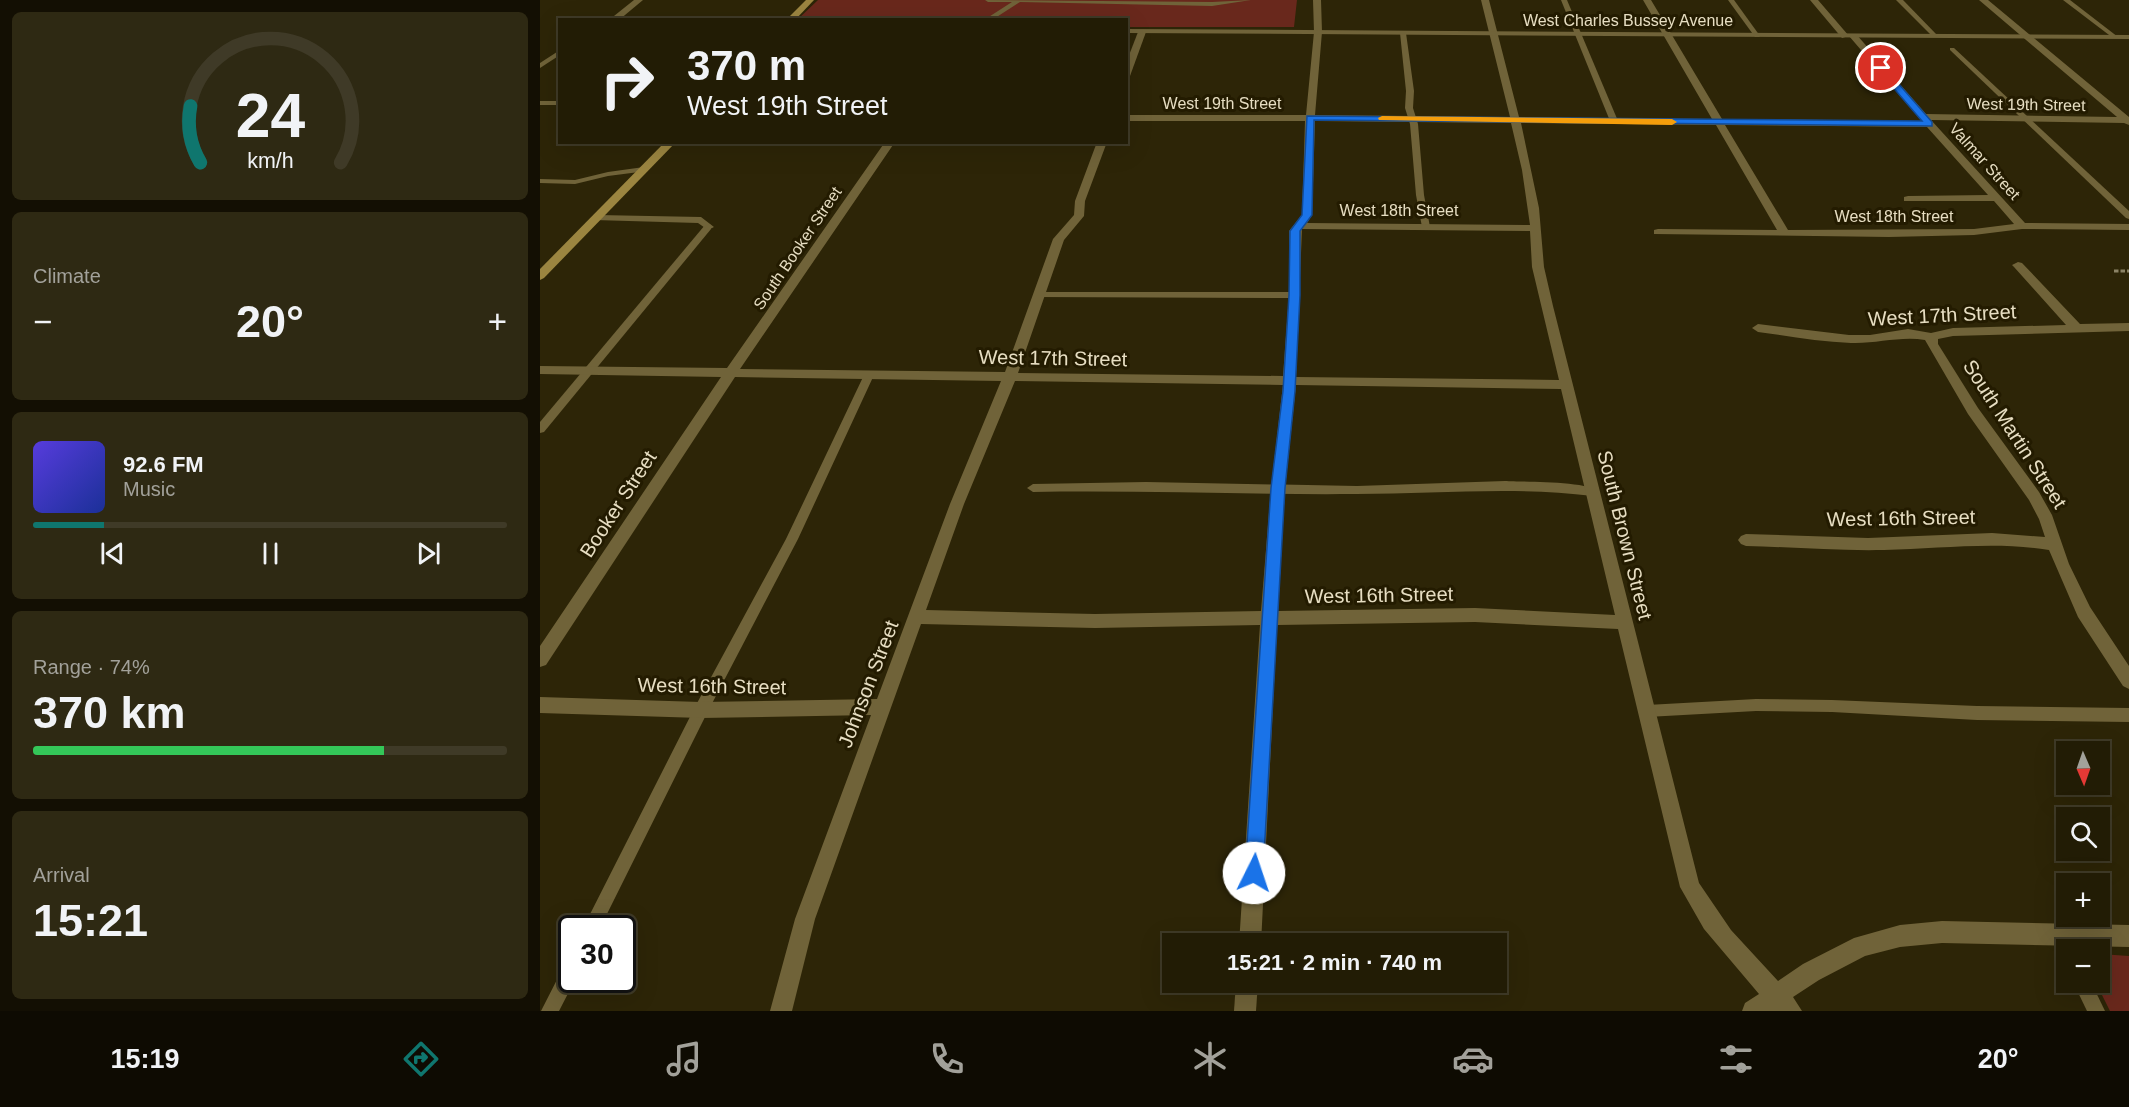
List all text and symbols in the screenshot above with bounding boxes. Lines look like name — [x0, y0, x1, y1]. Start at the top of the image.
street label: West Charles Bussey Avenue — [1523, 12, 1733, 29]
icon: right — [588, 42, 666, 120]
text: 370 m — [687, 42, 806, 89]
pin — [1855, 42, 1906, 93]
icon: arrive — [1864, 51, 1897, 84]
text: 24 — [235, 81, 305, 150]
text: West 19th Street — [687, 91, 888, 121]
street label: West 19th Street — [1163, 95, 1282, 112]
street label: West 19th Street — [1966, 95, 2086, 114]
street label: Valmar Street — [1946, 120, 2024, 203]
text: km/h — [247, 149, 293, 173]
street label: South Booker Street — [750, 183, 845, 313]
street label: West 18th Street — [1340, 202, 1459, 219]
street label: West 18th Street — [1835, 208, 1954, 225]
text: Climate — [33, 265, 101, 287]
text: 20° — [236, 296, 304, 347]
street label: West 17th Street — [1867, 300, 2017, 330]
text: − — [33, 303, 52, 340]
text: + — [488, 303, 507, 340]
street label: West 17th Street — [979, 346, 1128, 370]
street label: South Martin Street — [1959, 356, 2071, 513]
street label: Booker Street — [575, 446, 661, 561]
street label: South Brown Street — [1593, 448, 1657, 622]
text: 92.6 FM — [123, 452, 204, 477]
text: Music — [123, 478, 175, 500]
street label: West 16th Street — [1827, 506, 1976, 530]
icon: previous — [96, 537, 129, 570]
icon: pause — [254, 537, 287, 570]
icon: next — [412, 537, 445, 570]
street label: West 16th Street — [1305, 583, 1454, 607]
street label: Johnson Street — [834, 617, 903, 751]
text: Range · 74% — [33, 656, 150, 678]
street label: West 16th Street — [638, 674, 787, 698]
text: 370 km — [33, 687, 186, 738]
north arrow — [2056, 741, 2110, 795]
map controls — [2056, 741, 2110, 993]
button: search — [2056, 807, 2110, 861]
position arrow — [1222, 841, 1286, 905]
text: Arrival — [33, 864, 90, 886]
button: + — [2056, 873, 2110, 927]
text: 15:21 — [33, 895, 148, 946]
speed limit sign: 30 — [558, 915, 636, 993]
button: − — [2056, 939, 2110, 993]
text: 15:21 · 2 min · 740 m — [1227, 950, 1442, 975]
icon: directions — [400, 1038, 442, 1080]
icon: music — [663, 1038, 705, 1080]
icon: phone — [926, 1038, 968, 1080]
icon: climate — [1189, 1038, 1231, 1080]
icon: car — [1452, 1038, 1494, 1080]
icon: filters — [1715, 1038, 1757, 1080]
text: 15:19 — [110, 1044, 180, 1074]
text: 20° — [1978, 1044, 2018, 1074]

